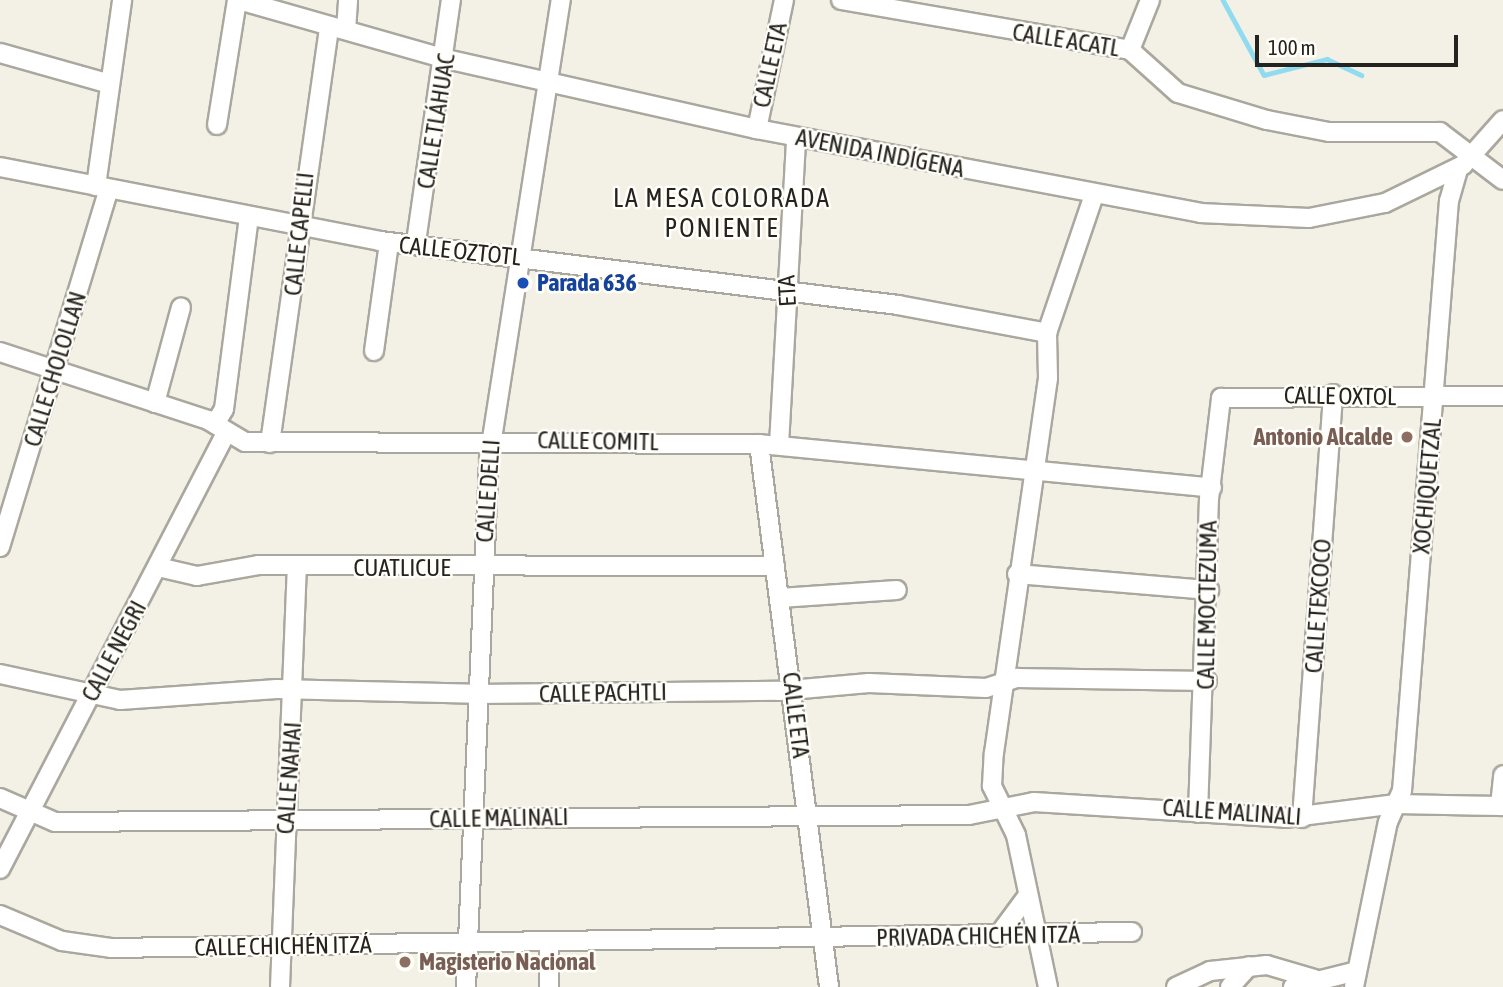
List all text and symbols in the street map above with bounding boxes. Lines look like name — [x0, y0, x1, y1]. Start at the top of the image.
street label: CALLE ACATL — [1010, 17, 1122, 63]
street label: CALLE ETA — [747, 20, 793, 110]
scale bar — [1258, 21, 1461, 65]
text: 100 m — [1268, 35, 1316, 59]
street label: CALLE TLÁHUAC — [411, 51, 461, 191]
street label: AVENIDA INDÍGENA — [793, 123, 967, 183]
street label: CALLE CAPELLI — [278, 171, 320, 297]
district label: LA MESA COLORADA PONIENTE — [615, 183, 829, 244]
street label: CALLE OZTOTL — [398, 230, 522, 272]
place label: Parada 636 — [537, 269, 637, 297]
street label: ETA — [772, 274, 802, 308]
marker: Parada 636 — [515, 275, 531, 291]
street label: CALLE CHOLOLLAN — [18, 288, 92, 450]
street label: CALLE OXTOL — [1284, 381, 1396, 411]
street label: XOCHIQUETZAL — [1407, 417, 1447, 555]
place label: Antonio Alcalde — [1254, 423, 1393, 451]
street label: CALLE COMITL — [537, 426, 659, 456]
marker: Antonio Alcalde — [1399, 429, 1415, 445]
street label: CALLE DELLI — [470, 439, 506, 543]
street label: CALLE MOCTEZUMA — [1191, 520, 1223, 690]
street label: CALLE TEXCOCO — [1299, 538, 1337, 674]
street label: CUATLICUE — [354, 554, 450, 582]
street label: CALLE NEGRI — [75, 596, 153, 706]
street label: CALLE ETA — [776, 670, 816, 760]
street label: CALLE PACHTLI — [539, 677, 667, 709]
street label: CALLE NAHAI — [271, 721, 307, 835]
street label: CALLE MALINALI — [1162, 793, 1302, 831]
street label: CALLE MALINALI — [429, 802, 569, 834]
street label: PRIVADA CHICHÉN ITZÁ — [876, 920, 1080, 952]
street label: CALLE CHICHÉN ITZÁ — [194, 930, 372, 962]
place label: Magisterio Nacional — [419, 948, 595, 976]
marker: Magisterio Nacional — [397, 954, 413, 970]

